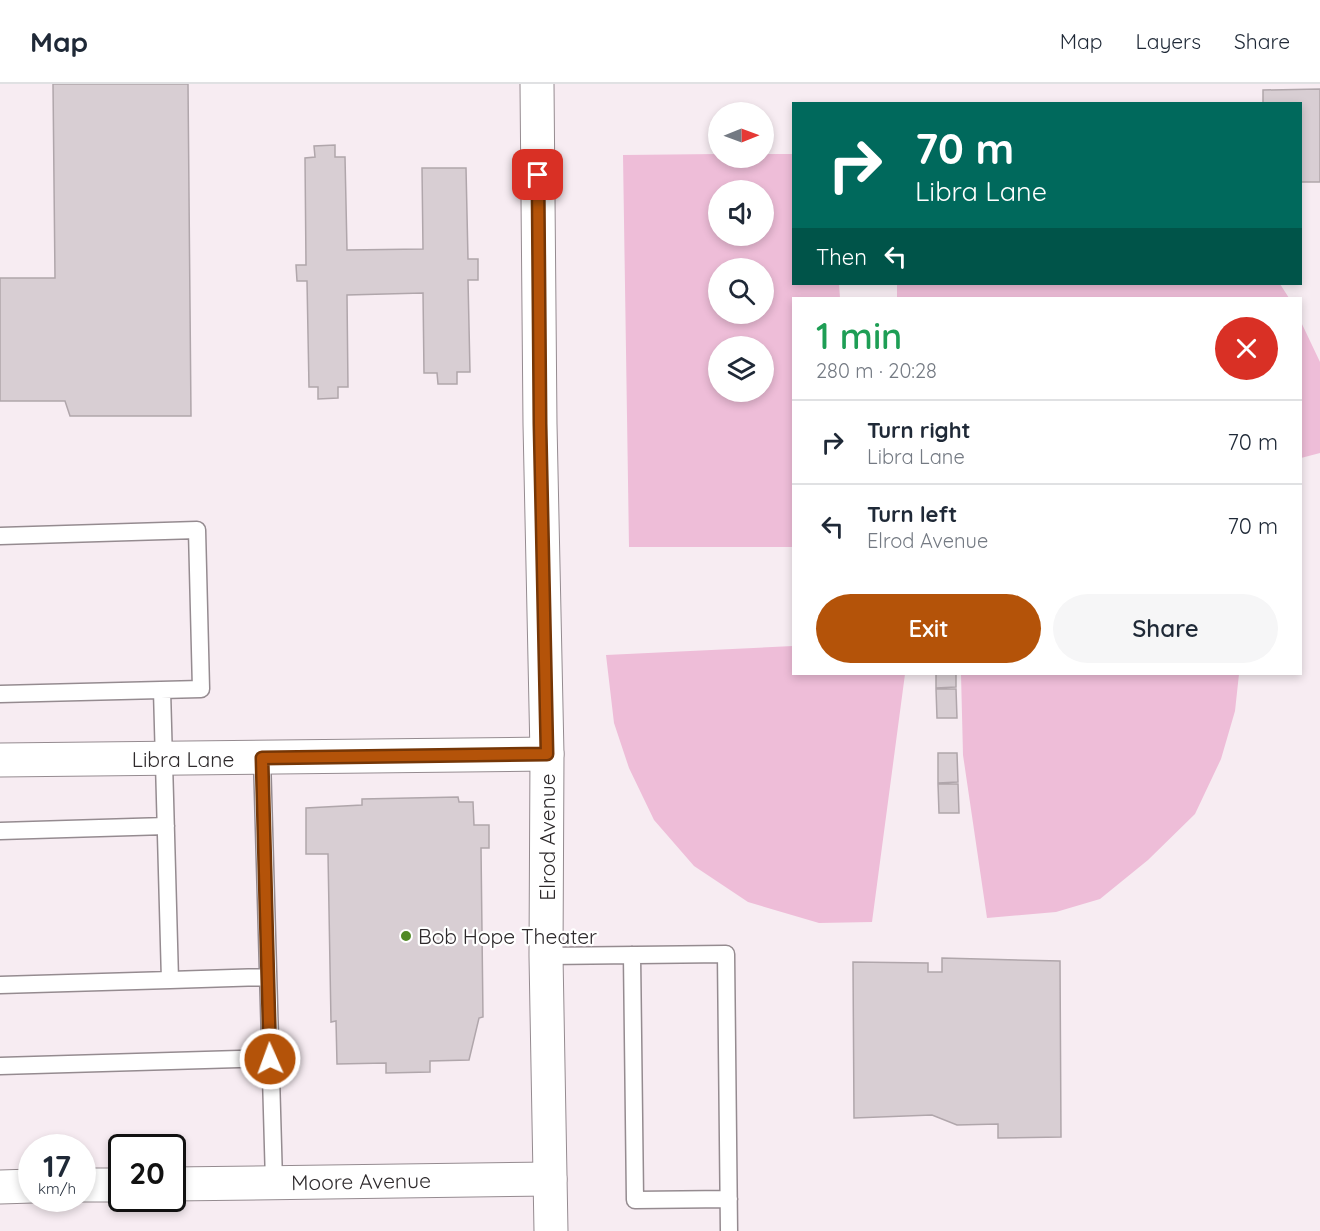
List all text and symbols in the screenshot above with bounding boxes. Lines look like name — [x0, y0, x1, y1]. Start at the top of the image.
text: Map — [30, 24, 88, 59]
text: Map — [1060, 28, 1103, 54]
text: Layers — [1136, 28, 1201, 54]
text: Share — [1234, 28, 1290, 54]
north arrow — [708, 102, 774, 168]
map controls — [708, 102, 774, 402]
text: 70 m — [915, 122, 1014, 175]
icon: right — [816, 126, 894, 204]
pin — [512, 149, 563, 200]
icon: arrive — [521, 158, 554, 191]
text: Libra Lane — [915, 174, 1047, 208]
button: sound — [708, 180, 774, 246]
icon: left — [879, 240, 912, 273]
text: Then — [816, 243, 867, 271]
button: search — [708, 258, 774, 324]
text: 1 min — [816, 313, 902, 358]
button: close — [1215, 317, 1278, 380]
button: layers — [708, 336, 774, 402]
text: 280 m · 20:28 — [816, 358, 937, 383]
text: Turn right — [867, 416, 971, 444]
icon: right — [816, 426, 849, 459]
text: 70 m — [1228, 428, 1278, 456]
text: Libra Lane — [867, 444, 965, 469]
text: Turn left — [867, 500, 957, 528]
icon: left — [816, 510, 849, 543]
text: 70 m — [1228, 512, 1278, 540]
text: Elrod Avenue — [867, 528, 988, 553]
button: Exit — [816, 594, 1041, 663]
button: Share — [1053, 594, 1278, 663]
street label: Libra Lane — [132, 746, 234, 772]
street label: Elrod Avenue — [534, 773, 560, 901]
place label: Bob Hope Theater — [418, 923, 597, 949]
marker: Bob Hope Theater — [399, 929, 413, 943]
position arrow — [238, 1027, 302, 1091]
speed limit sign: 20 — [108, 1134, 186, 1212]
text: 17 — [43, 1147, 71, 1185]
street label: Moore Avenue — [291, 1167, 431, 1195]
text: km/h — [38, 1179, 76, 1198]

